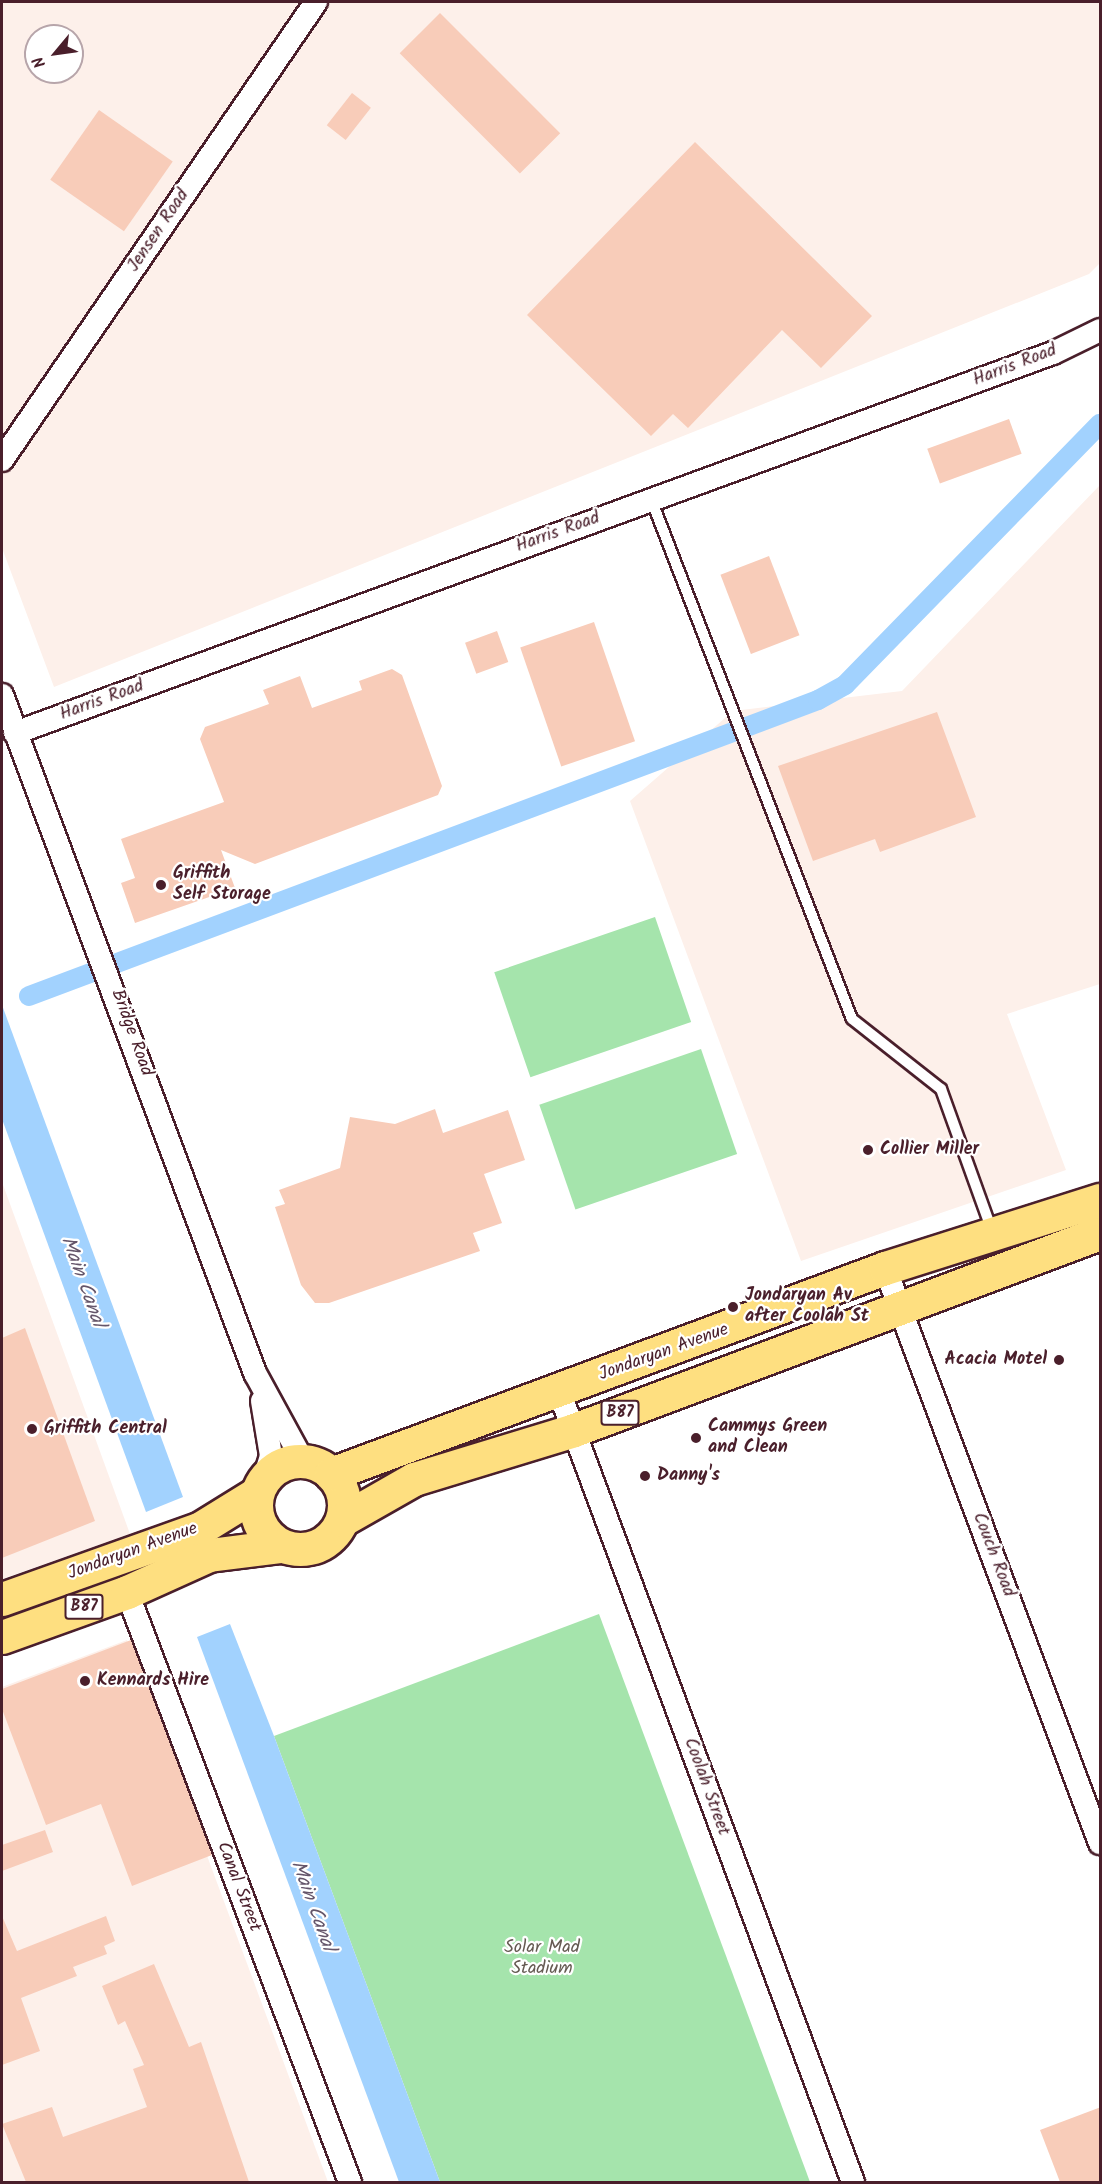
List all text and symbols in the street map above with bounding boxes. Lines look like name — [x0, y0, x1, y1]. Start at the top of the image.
north arrow — [24, 24, 84, 84]
text: N — [26, 52, 53, 72]
street label: Jensen Road — [124, 186, 194, 276]
street label: Harris Road — [970, 340, 1060, 392]
street label: Harris Road — [513, 508, 603, 558]
street label: Harris Road — [57, 676, 147, 726]
place label: Griffith Self Storage — [173, 864, 271, 906]
marker: Griffith Self Storage — [154, 878, 168, 892]
street label: Bridge Road — [105, 987, 157, 1079]
place label: Collier Miller — [880, 1139, 979, 1161]
marker: Collier Miller — [861, 1143, 875, 1157]
water label: Main Canal — [54, 1233, 110, 1331]
place label: Jondaryan Av after Coolah St — [745, 1286, 869, 1328]
marker: Jondaryan Av after Coolah St — [726, 1300, 740, 1314]
street label: Jondaryan Avenue — [596, 1320, 732, 1386]
place label: Acacia Motel — [945, 1349, 1047, 1371]
marker: Acacia Motel — [1052, 1353, 1066, 1367]
road number: B87 — [600, 1400, 640, 1426]
place label: Cammys Green and Clean — [708, 1417, 827, 1460]
place label: Griffith Central — [44, 1418, 167, 1440]
marker: Griffith Central — [25, 1422, 39, 1436]
marker: Cammys Green and Clean — [689, 1431, 703, 1445]
place label: Danny's — [657, 1465, 720, 1487]
marker: Danny's — [638, 1469, 652, 1483]
street label: Couch Road — [967, 1510, 1019, 1600]
street label: Jondaryan Avenue — [65, 1519, 201, 1585]
road number: B87 — [64, 1594, 104, 1620]
place label: Kennards Hire — [97, 1670, 209, 1692]
marker: Kennards Hire — [78, 1674, 92, 1688]
street label: Coolah Street — [678, 1735, 734, 1839]
street label: Canal Street — [211, 1839, 265, 1935]
water label: Main Canal — [284, 1857, 340, 1955]
park label: Solar Mad Stadium — [504, 1938, 580, 1980]

